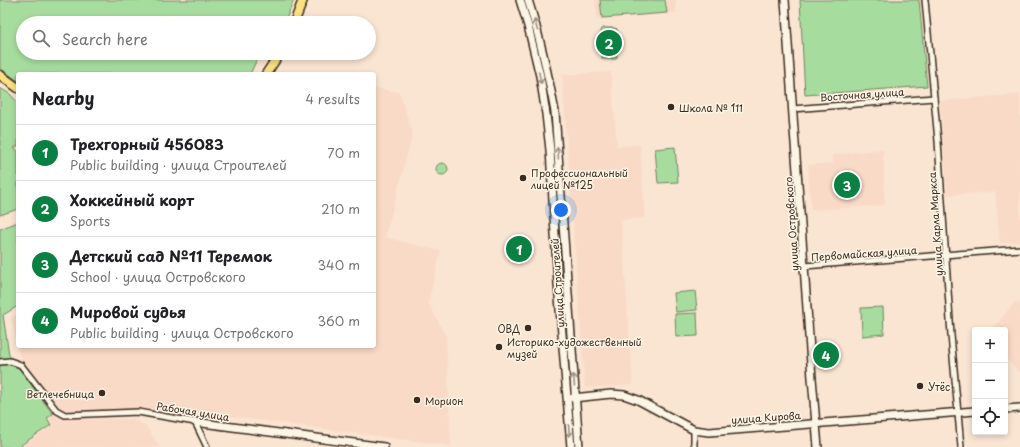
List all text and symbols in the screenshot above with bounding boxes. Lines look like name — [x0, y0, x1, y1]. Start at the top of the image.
search box — [16, 16, 376, 60]
one-way arrow — [532, 19, 539, 32]
icon: search — [30, 27, 52, 49]
text: Search here — [62, 27, 148, 50]
pin: 2 — [596, 28, 622, 58]
one-way arrow — [537, 72, 545, 85]
street label: Восточная улица — [819, 84, 905, 104]
text: Nearby — [32, 85, 94, 111]
text: 4 results — [306, 89, 360, 108]
place label: Школа № 111 — [679, 100, 743, 115]
marker: Школа № 111 — [666, 102, 676, 112]
text: Трехгорный 456083 — [70, 132, 224, 155]
text: 1 — [42, 143, 48, 162]
text: 70 m — [327, 143, 360, 162]
one-way arrow — [555, 147, 562, 160]
text: Public building · улица Строителей — [70, 155, 287, 174]
place label: Профессиональный лицей №125 — [530, 165, 628, 192]
pin: 3 — [834, 170, 860, 200]
street label: улица Карла Маркса — [924, 171, 946, 277]
marker: Профессиональный лицей №125 — [518, 173, 528, 183]
street label: улица Островского — [780, 176, 802, 272]
text: Хоккейный корт — [70, 188, 194, 211]
text: 2 — [40, 199, 50, 218]
text: 210 m — [321, 199, 360, 218]
your location — [551, 200, 571, 220]
text: Sports — [70, 211, 110, 230]
pin: 1 — [506, 234, 532, 264]
street label: улица Строителей — [546, 238, 568, 328]
street label: Первомайская улица — [811, 242, 918, 264]
text: Детский сад №11 Теремок — [70, 244, 272, 267]
text: 3 — [41, 255, 49, 274]
text: 340 m — [317, 255, 360, 274]
text: School · улица Островского — [70, 267, 246, 286]
text: Мировой судья — [70, 300, 186, 323]
text: 4 — [41, 311, 49, 330]
text: 360 m — [317, 311, 360, 330]
place label: ОВД — [498, 321, 520, 336]
text: Public building · улица Островского — [70, 323, 294, 342]
marker: ОВД — [523, 323, 533, 333]
map controls — [972, 327, 1008, 435]
button: + — [972, 327, 1008, 363]
place label: Историко-художественный музей — [507, 334, 642, 362]
pin: 4 — [813, 340, 839, 370]
marker: Историко-художественный музей — [494, 342, 504, 352]
button: − — [972, 363, 1008, 399]
one-way arrow — [571, 374, 578, 387]
place label: Утёс — [928, 379, 950, 394]
marker: Утёс — [915, 381, 925, 391]
place label: Ветлечебница — [26, 386, 95, 401]
marker: Ветлечебница — [97, 388, 107, 398]
place label: Морион — [425, 393, 463, 408]
marker: Морион — [412, 395, 422, 405]
street label: Рабочая улица — [155, 398, 231, 424]
button: locate — [972, 399, 1008, 435]
street label: улица Кирова — [731, 407, 802, 427]
one-way arrow — [566, 424, 573, 437]

